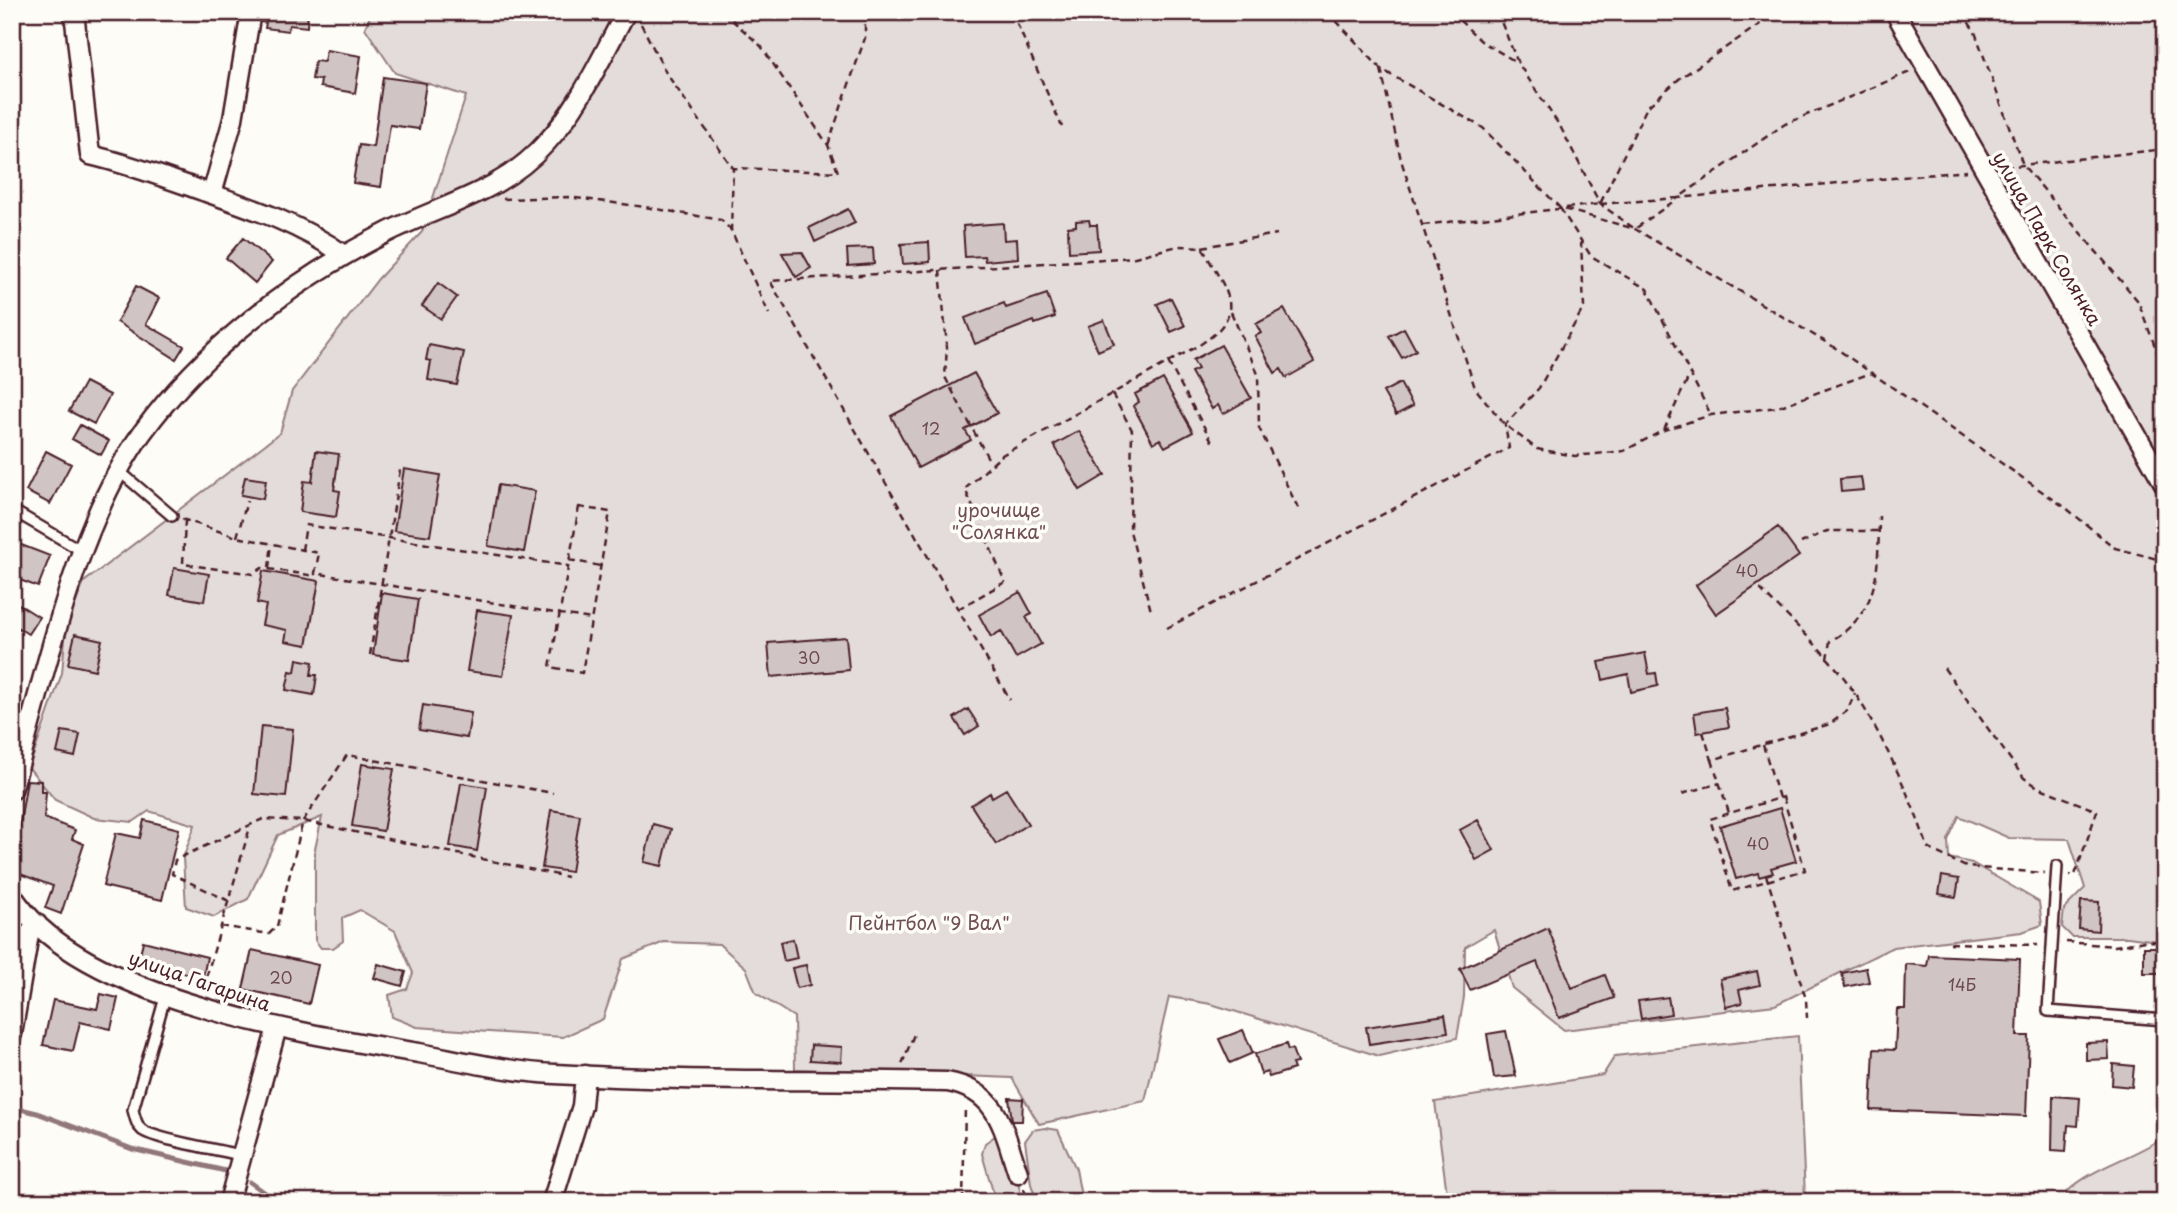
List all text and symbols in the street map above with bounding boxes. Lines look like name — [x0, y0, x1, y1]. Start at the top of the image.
street label: улица Парк Солянка — [1987, 146, 2109, 330]
house number: 12 — [922, 416, 940, 440]
park label: урочище "Солянка" — [952, 495, 1046, 545]
house number: 40 — [1736, 558, 1758, 582]
house number: 30 — [798, 645, 820, 669]
house number: 40 — [1747, 831, 1769, 855]
park label: Пейнтбол "9 Вал" — [848, 908, 1010, 936]
street label: улица Гагарина — [125, 943, 275, 1017]
house number: 20 — [270, 965, 292, 989]
house number: 14Б — [1948, 972, 1976, 996]

